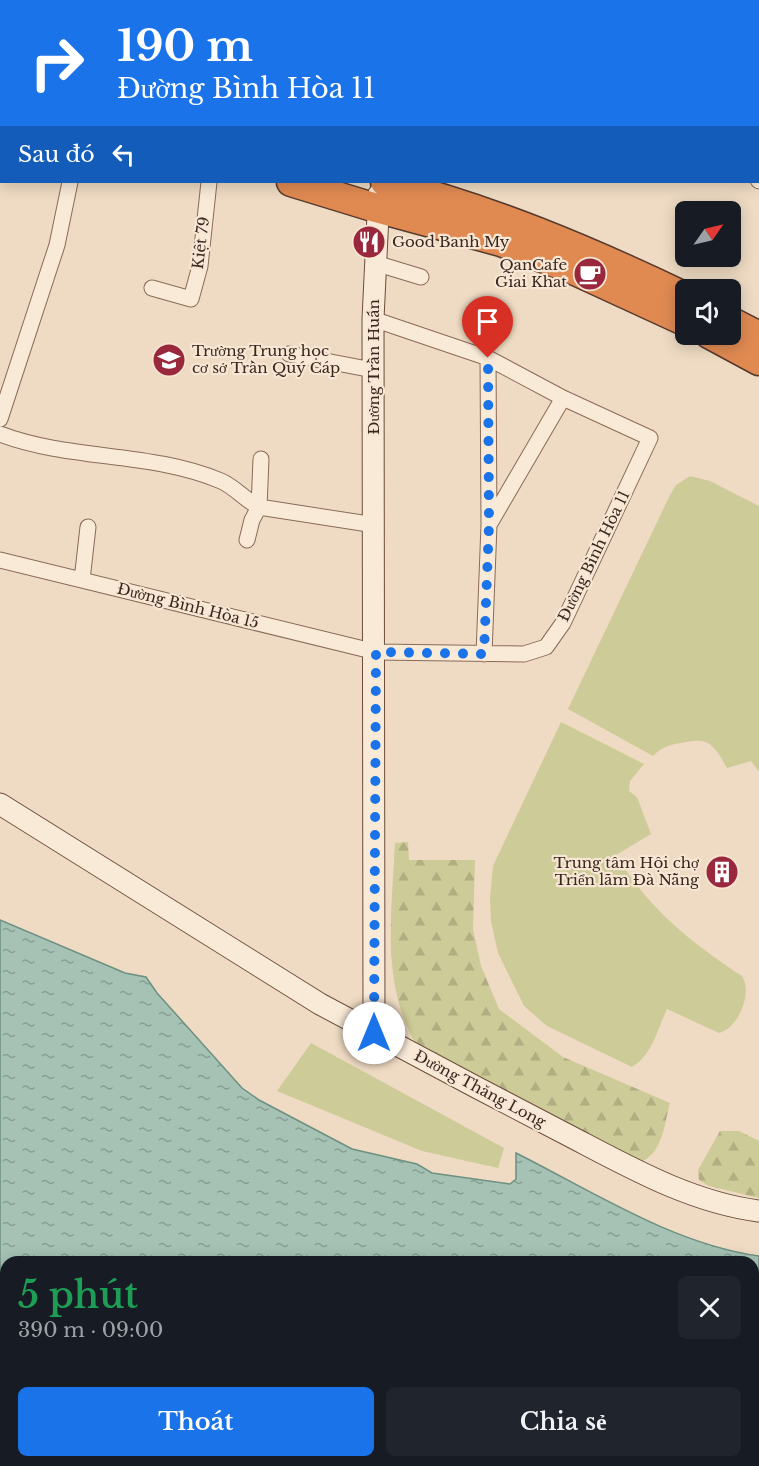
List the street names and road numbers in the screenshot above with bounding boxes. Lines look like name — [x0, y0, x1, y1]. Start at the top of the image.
street label: Kiệt 79 — [188, 216, 213, 270]
street label: Đường Trần Huấn — [364, 299, 383, 435]
street label: Đường Bình Hòa 11 — [554, 487, 634, 624]
street label: Đường Bình Hòa 15 — [115, 579, 261, 632]
street label: Đường Thăng Long — [411, 1046, 550, 1132]

